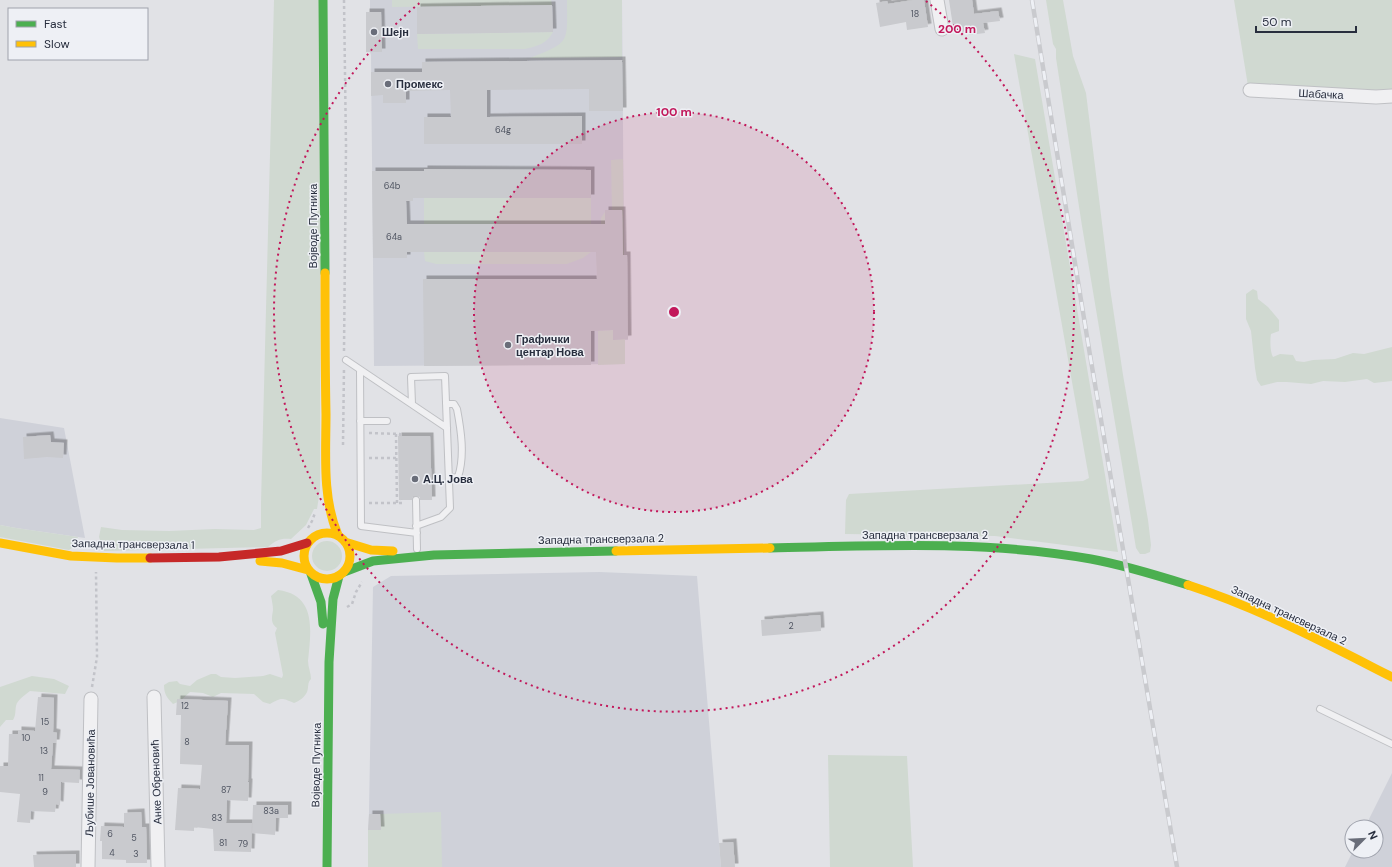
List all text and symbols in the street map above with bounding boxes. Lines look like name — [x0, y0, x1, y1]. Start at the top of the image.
legend — [8, 8, 148, 60]
house number: 18 — [911, 8, 919, 20]
scale bar — [1256, 8, 1356, 34]
text: 50 m — [1262, 14, 1291, 30]
text: Fast — [44, 16, 67, 32]
text: 200 m — [938, 21, 976, 37]
place label: Шејн — [382, 25, 409, 39]
marker: Шејн — [369, 27, 379, 37]
text: Slow — [44, 36, 70, 52]
place label: Промекс — [396, 77, 443, 91]
marker: Промекс — [383, 79, 393, 89]
street label: Шабачка — [1298, 86, 1345, 102]
text: 100 m — [656, 104, 692, 120]
house number: 64g — [495, 124, 511, 136]
house number: 64b — [384, 180, 401, 192]
street label: Војводе Путника — [306, 183, 320, 268]
house number: 64a — [386, 231, 402, 243]
centre of rings — [667, 305, 681, 319]
place label: Графички центар Нова — [516, 332, 585, 359]
marker: Графички центар Нова — [503, 340, 513, 350]
place label: А.Ц. Јова — [423, 472, 474, 486]
marker: А.Ц. Јова — [410, 474, 420, 484]
street label: Западна трансверзала 2 — [862, 528, 988, 542]
street label: Западна трансверзала 2 — [538, 531, 664, 547]
street label: Западна трансверзала 1 — [71, 536, 195, 552]
street label: Западна трансверзала 2 — [1229, 582, 1349, 648]
house number: 2 — [788, 620, 794, 632]
house number: 12 — [181, 700, 189, 712]
house number: 15 — [41, 716, 49, 728]
street label: Војводе Путника — [308, 722, 324, 808]
street label: Љубише Јовановића — [82, 728, 98, 837]
house number: 10 — [22, 732, 30, 744]
house number: 8 — [184, 736, 190, 748]
street label: Анке Обреновић — [148, 739, 164, 825]
house number: 13 — [40, 745, 48, 757]
house number: 11 — [38, 772, 44, 784]
house number: 87 — [221, 784, 231, 796]
house number: 9 — [42, 786, 48, 798]
house number: 83a — [263, 805, 279, 817]
house number: 83 — [212, 812, 222, 824]
north arrow — [1344, 819, 1384, 859]
house number: 6 — [107, 828, 113, 840]
text: N — [1365, 828, 1381, 841]
house number: 5 — [131, 832, 137, 844]
house number: 81 — [219, 837, 227, 849]
house number: 79 — [238, 838, 248, 850]
house number: 4 — [109, 847, 115, 859]
house number: 3 — [133, 848, 139, 860]

